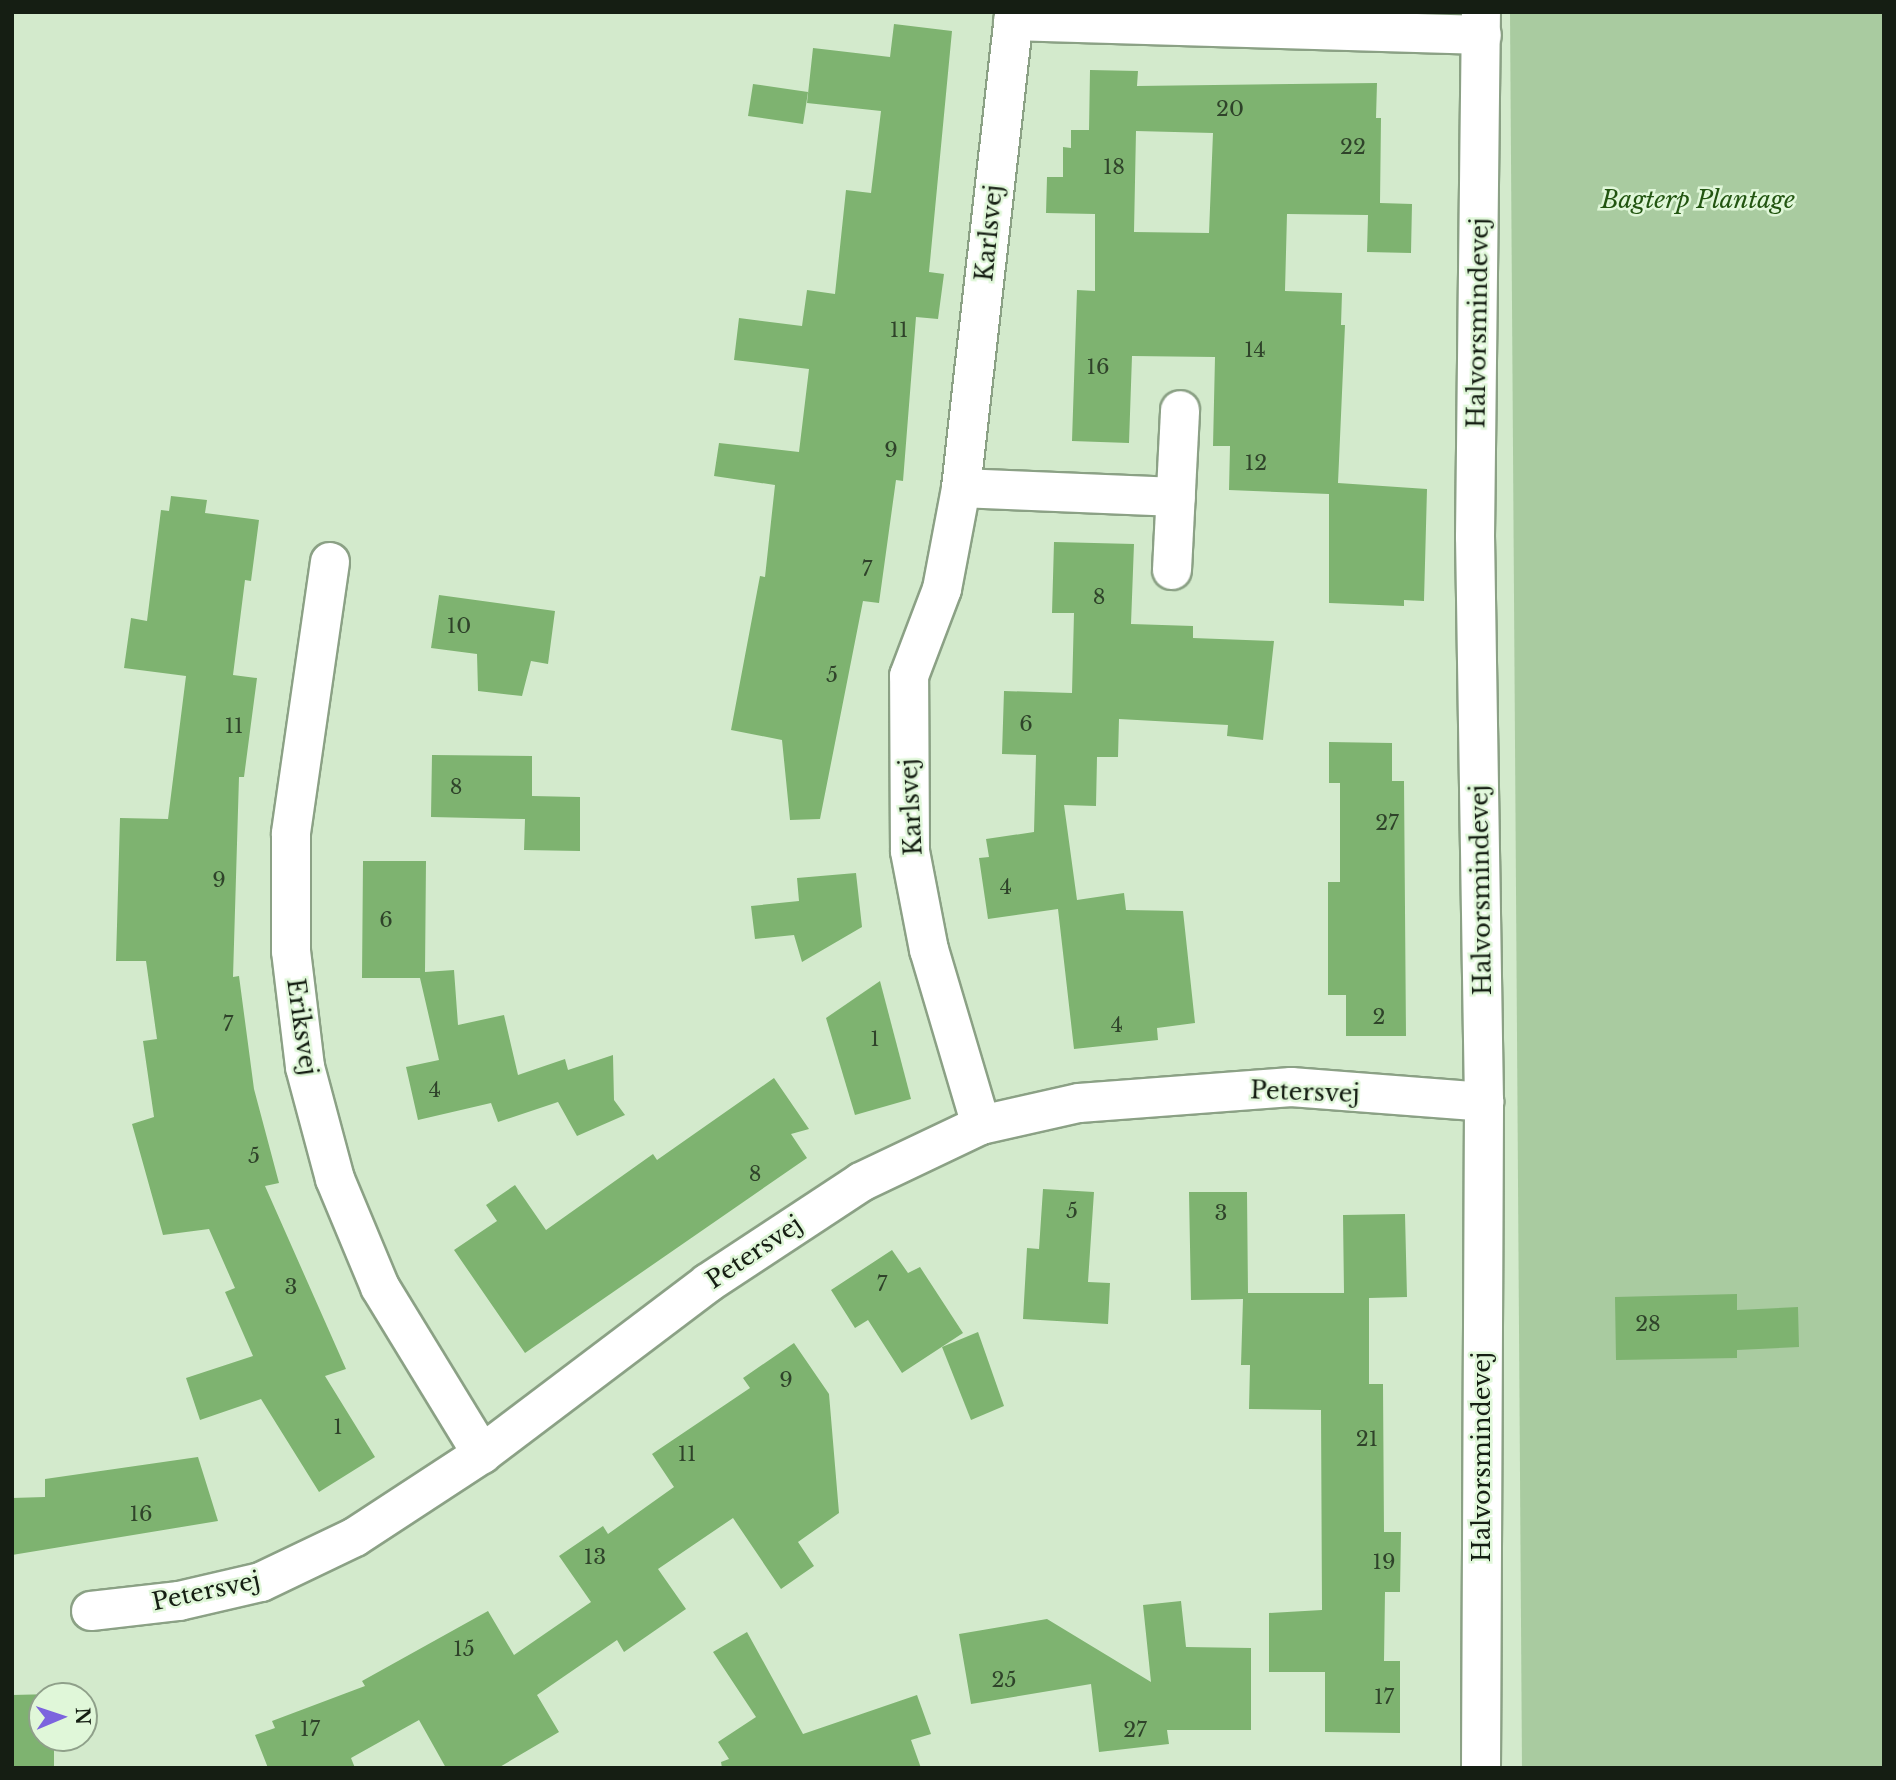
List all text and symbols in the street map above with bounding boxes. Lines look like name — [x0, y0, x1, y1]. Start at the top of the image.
house number: 20 — [1216, 96, 1244, 122]
house number: 22 — [1340, 134, 1366, 160]
house number: 18 — [1103, 154, 1125, 180]
street label: Karlsvej — [970, 183, 1008, 283]
park label: Bagterp Plantage — [1601, 186, 1795, 214]
street label: Halvorsmindevej — [1462, 217, 1494, 429]
house number: 11 — [890, 317, 908, 343]
house number: 14 — [1244, 337, 1266, 363]
house number: 16 — [1087, 354, 1109, 380]
house number: 9 — [884, 437, 898, 463]
house number: 12 — [1245, 450, 1267, 476]
house number: 7 — [862, 556, 872, 582]
house number: 8 — [1093, 584, 1105, 610]
house number: 10 — [447, 613, 471, 639]
house number: 5 — [826, 662, 838, 688]
house number: 6 — [1019, 711, 1033, 737]
house number: 11 — [225, 713, 243, 739]
street label: Karlsvej — [894, 758, 928, 856]
house number: 8 — [450, 774, 462, 800]
street label: Halvorsmindevej — [1465, 784, 1497, 996]
house number: 27 — [1375, 810, 1399, 836]
house number: 9 — [212, 867, 226, 893]
house number: 4 — [1000, 874, 1012, 900]
house number: 6 — [379, 907, 393, 933]
street label: Eriksvej — [281, 977, 323, 1077]
house number: 2 — [1373, 1004, 1385, 1030]
house number: 7 — [223, 1011, 233, 1037]
house number: 4 — [1111, 1012, 1123, 1038]
house number: 1 — [870, 1026, 880, 1052]
street label: Petersvej — [1250, 1076, 1360, 1108]
house number: 4 — [429, 1077, 441, 1103]
house number: 5 — [248, 1143, 260, 1169]
house number: 8 — [749, 1161, 761, 1187]
house number: 5 — [1066, 1198, 1078, 1224]
house number: 3 — [1215, 1200, 1227, 1226]
street label: Petersvej — [701, 1209, 807, 1295]
house number: 7 — [877, 1271, 887, 1297]
house number: 3 — [285, 1274, 297, 1300]
house number: 28 — [1635, 1311, 1661, 1337]
street label: Halvorsmindevej — [1468, 1352, 1496, 1562]
house number: 9 — [779, 1367, 793, 1393]
house number: 1 — [333, 1414, 343, 1440]
house number: 21 — [1356, 1426, 1378, 1452]
house number: 11 — [678, 1441, 696, 1467]
house number: 16 — [130, 1501, 152, 1527]
house number: 13 — [584, 1544, 606, 1570]
house number: 19 — [1373, 1549, 1395, 1575]
street label: Petersvej — [149, 1566, 263, 1616]
house number: 15 — [453, 1636, 475, 1662]
house number: 25 — [992, 1667, 1016, 1693]
north arrow — [28, 1682, 98, 1752]
house number: 17 — [1374, 1684, 1394, 1710]
text: N — [71, 1707, 94, 1726]
house number: 17 — [300, 1716, 320, 1742]
house number: 27 — [1123, 1717, 1147, 1743]

